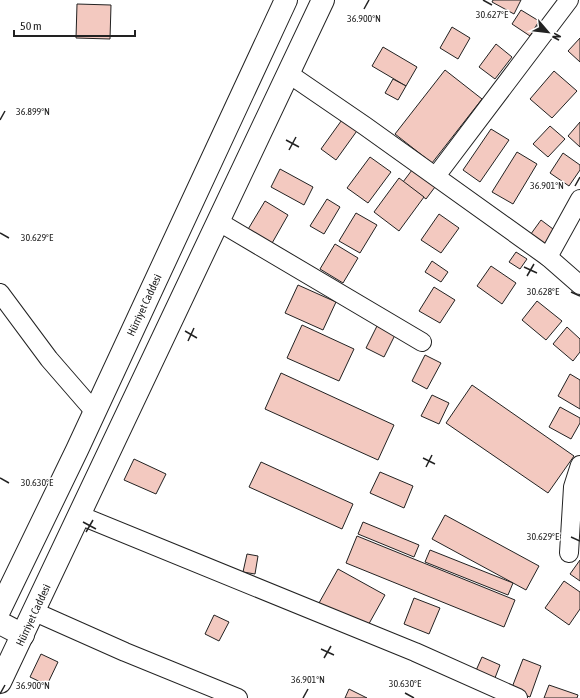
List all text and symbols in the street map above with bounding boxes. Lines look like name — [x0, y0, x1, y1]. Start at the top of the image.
text: 30.627°E — [476, 9, 509, 20]
scale bar — [14, 12, 135, 38]
north arrow — [528, 12, 568, 52]
text: 36.900°N — [347, 13, 381, 24]
text: 50 m — [20, 19, 42, 33]
text: N — [550, 31, 564, 42]
text: 36.899°N — [16, 106, 50, 117]
text: 36.901°N — [530, 180, 564, 191]
text: 30.629°E — [21, 232, 54, 243]
street label: Hürriyet Caddesi — [124, 272, 164, 338]
text: 30.628°E — [527, 286, 560, 297]
text: 30.630°E — [21, 477, 54, 488]
text: 30.629°E — [527, 531, 560, 542]
street label: Hürriyet Caddesi — [13, 582, 53, 648]
text: 36.901°N — [291, 674, 325, 685]
text: 30.630°E — [389, 678, 422, 689]
text: 36.900°N — [16, 680, 50, 691]

